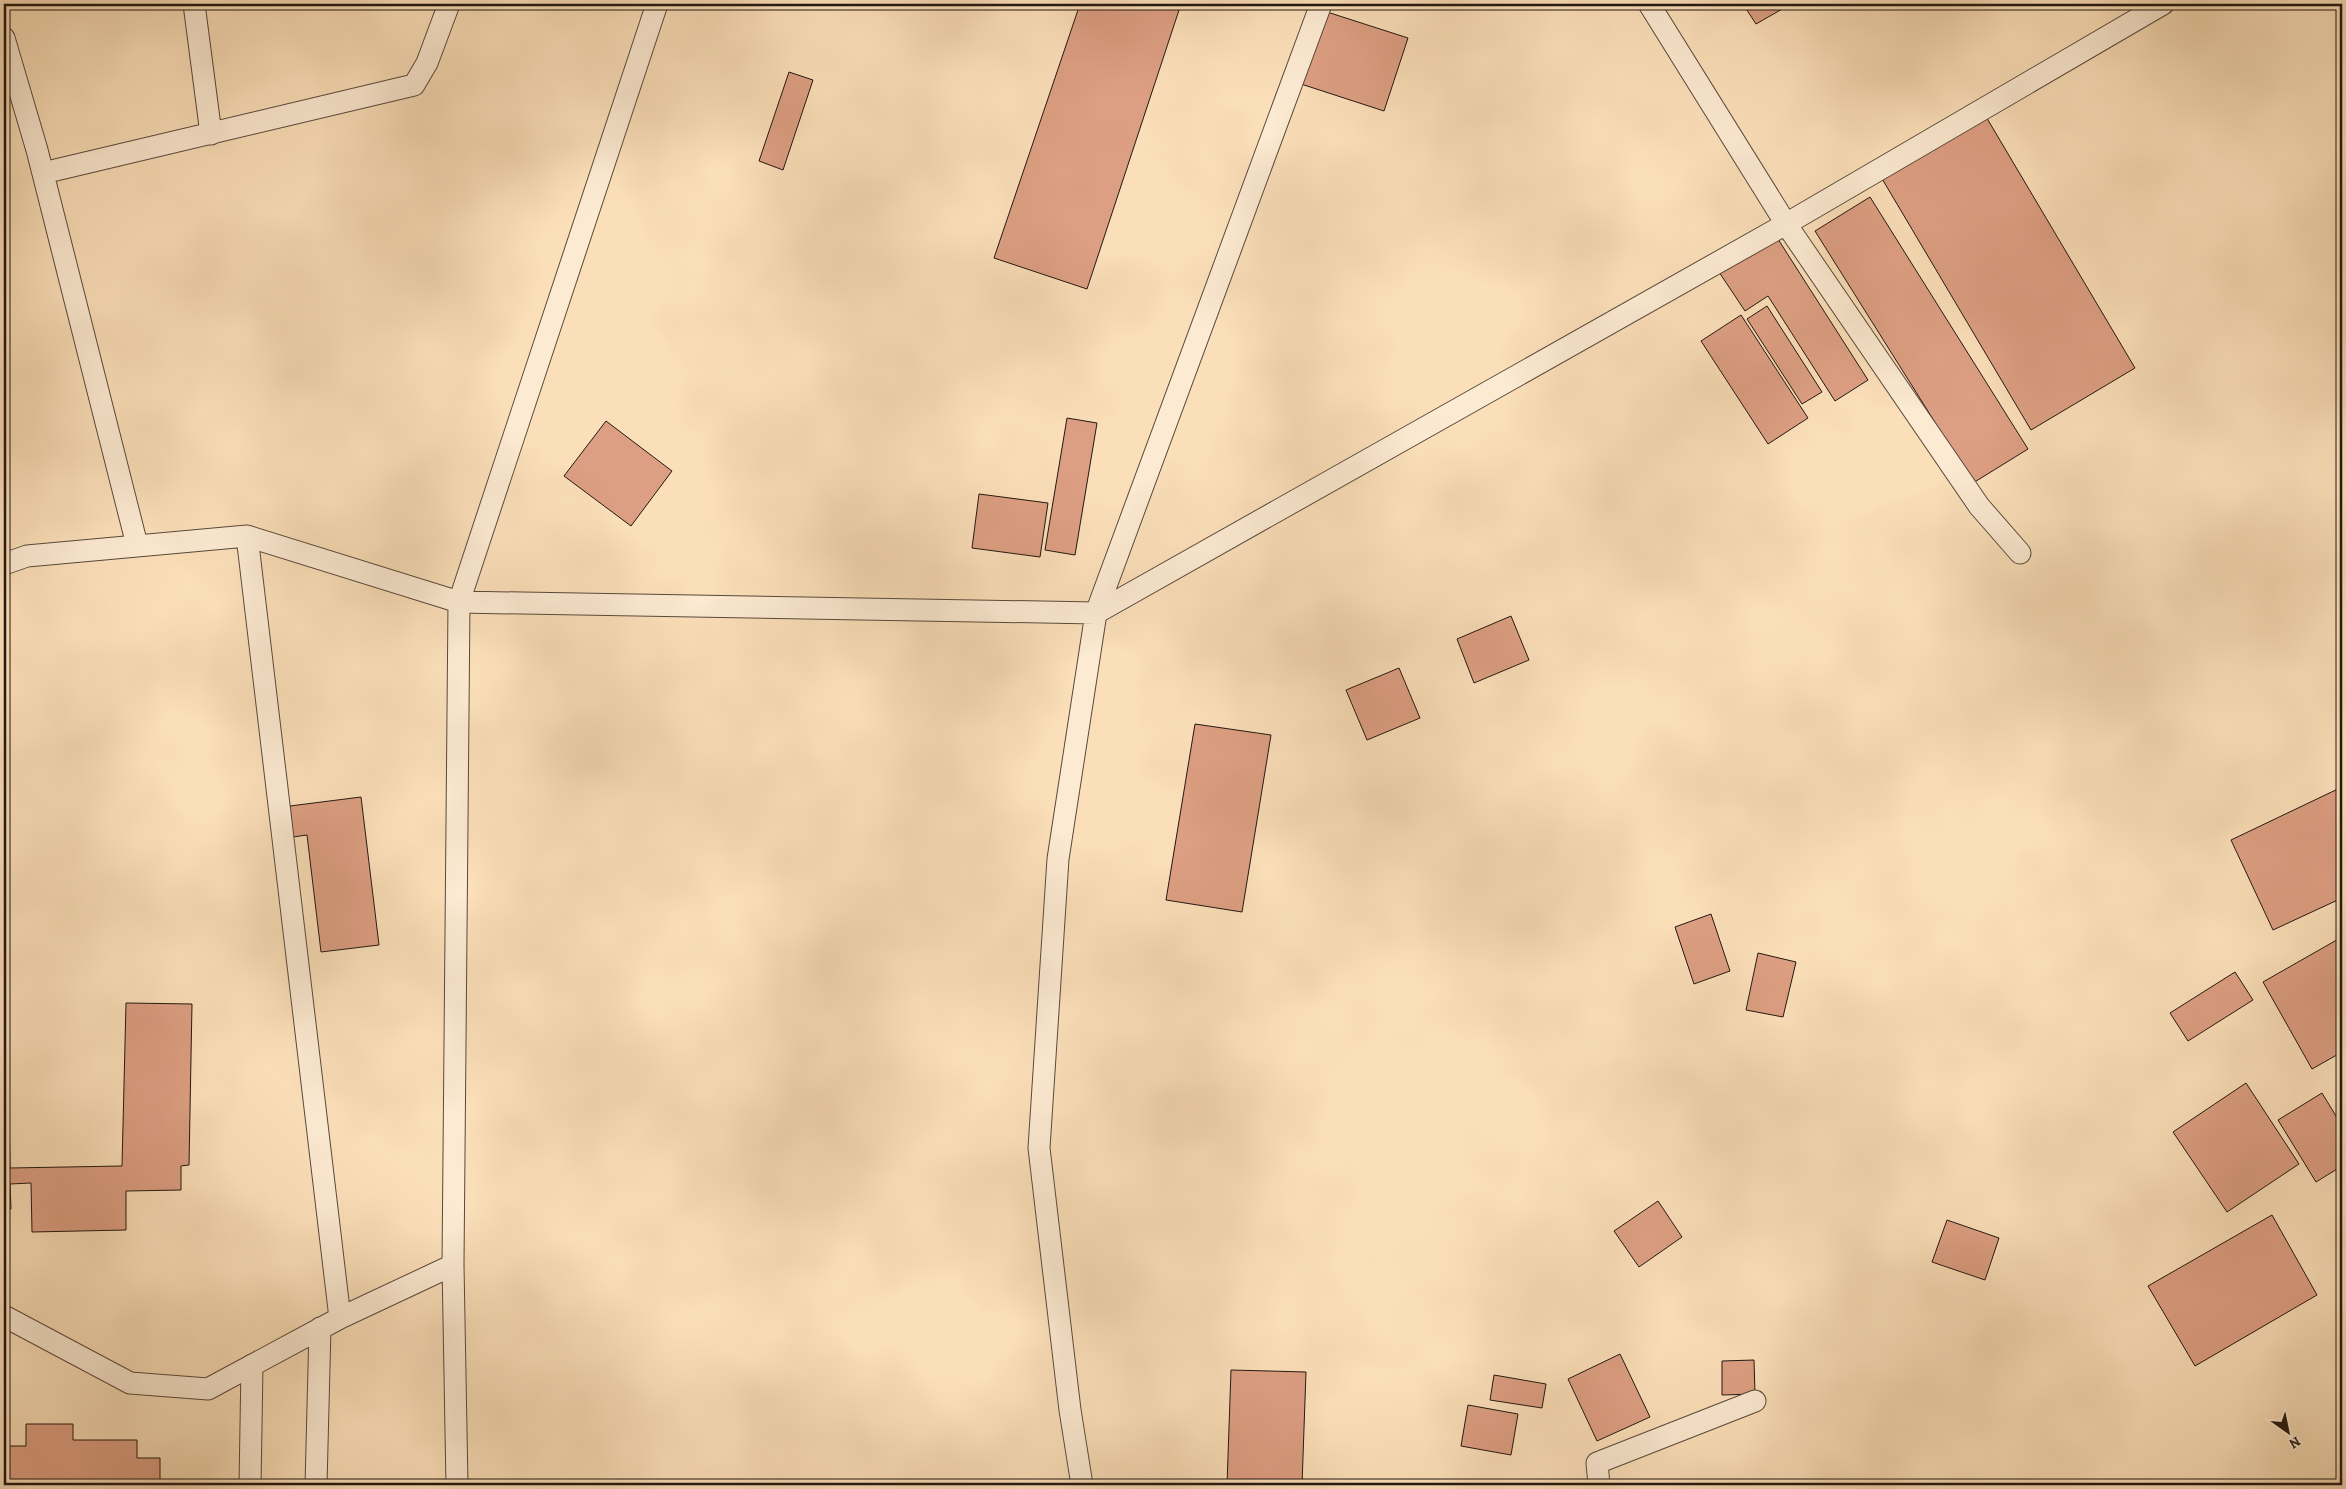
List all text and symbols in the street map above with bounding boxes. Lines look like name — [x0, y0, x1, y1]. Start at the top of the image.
north arrow — [2264, 1406, 2314, 1456]
text: N — [2285, 1432, 2304, 1453]

